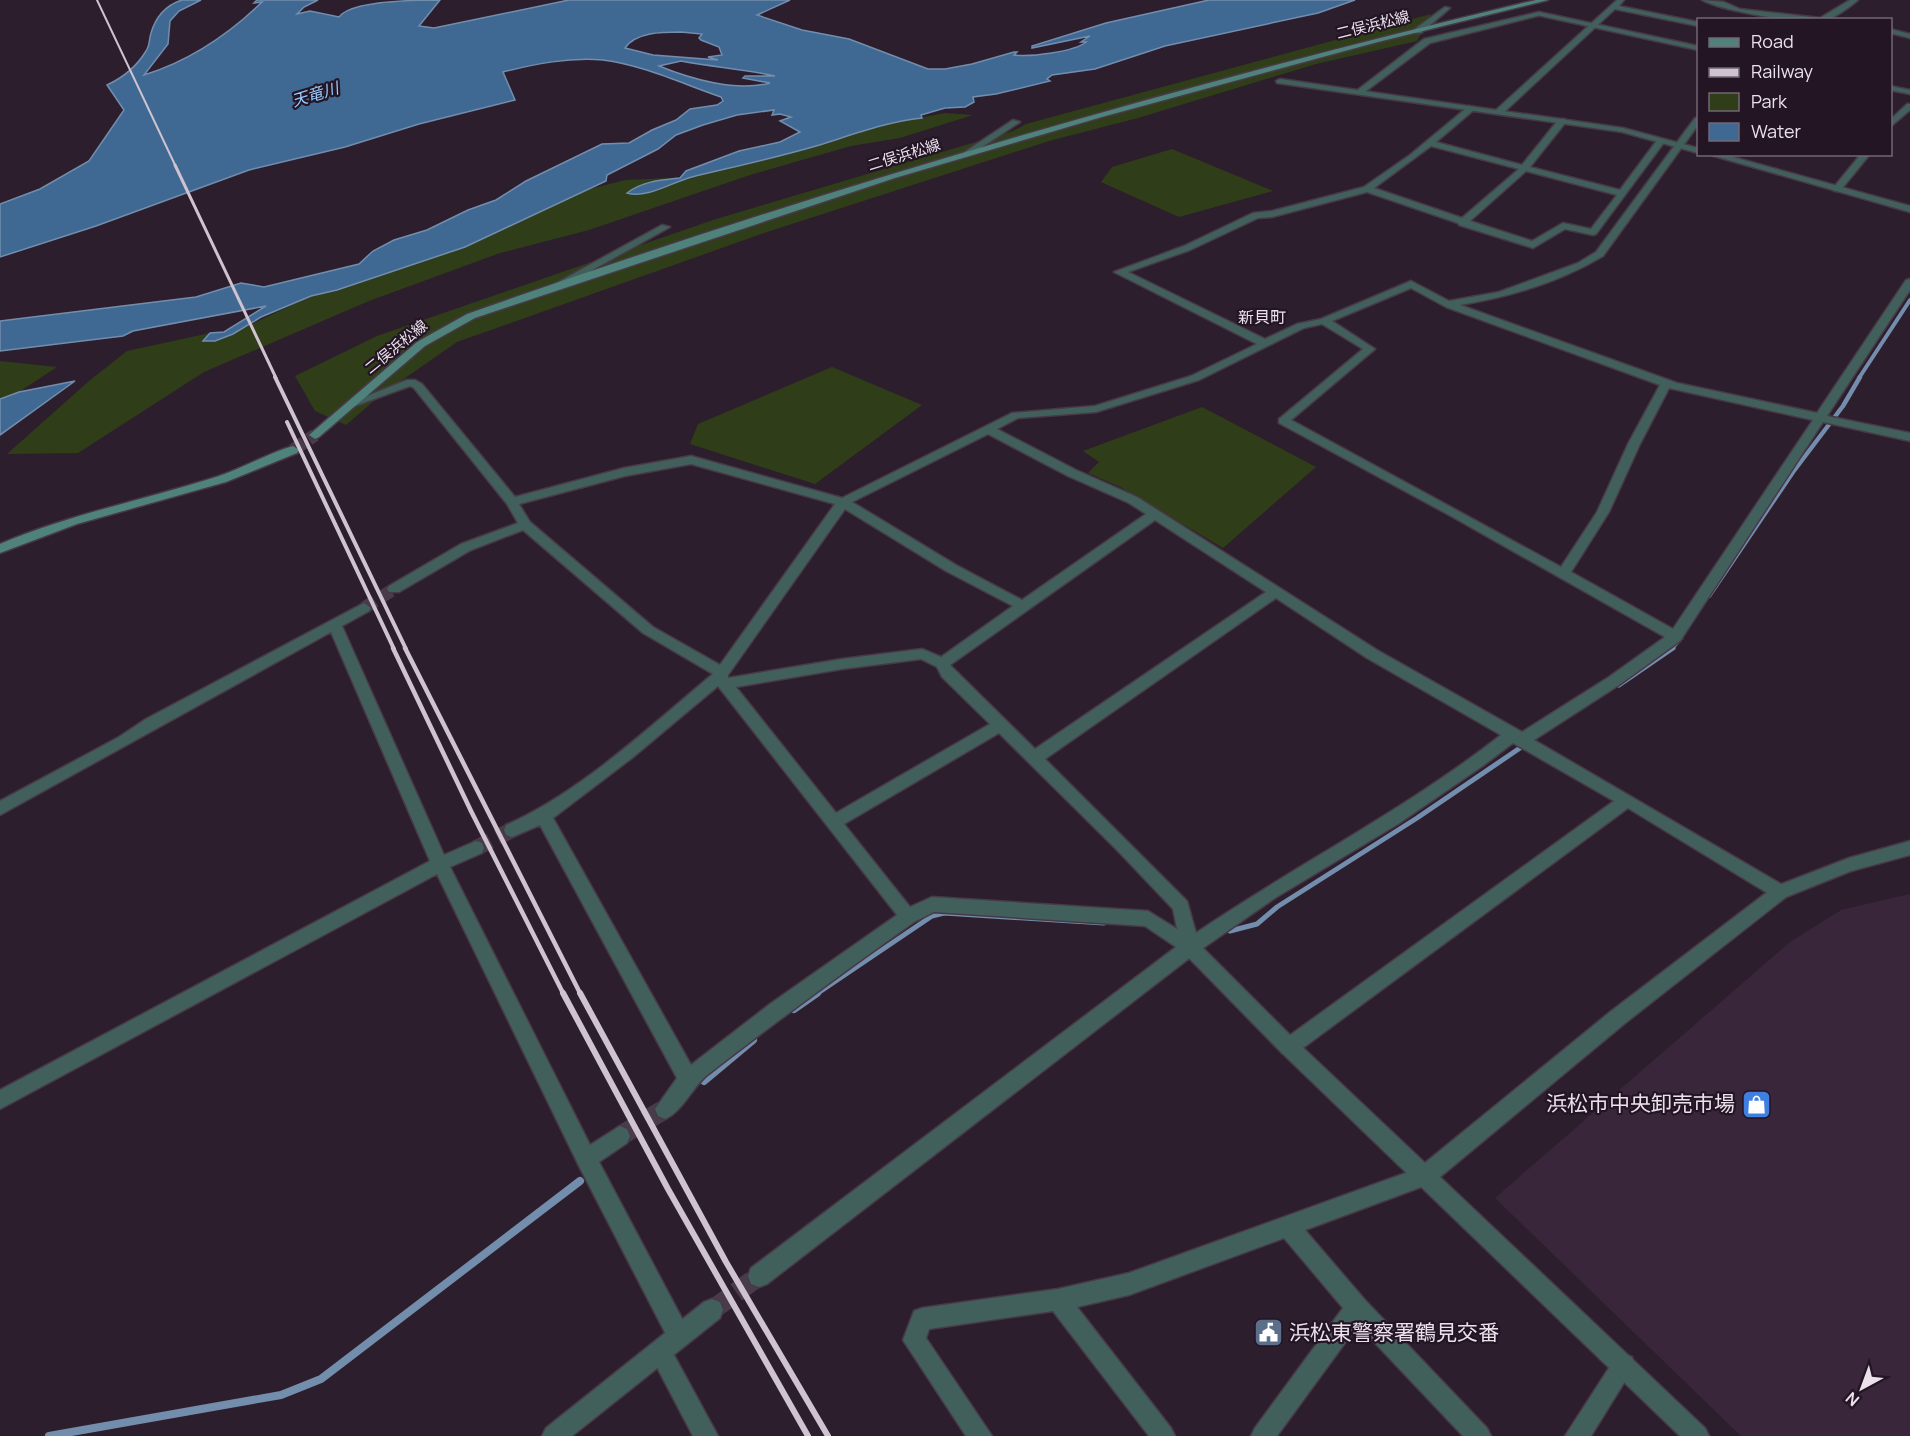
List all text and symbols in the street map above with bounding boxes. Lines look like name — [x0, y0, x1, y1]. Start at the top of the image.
street label: 二俣浜松線 — [1334, 5, 1412, 44]
legend — [1697, 18, 1892, 156]
text: Road — [1751, 29, 1794, 53]
text: Railway — [1751, 59, 1813, 83]
water label: 天竜川 — [289, 76, 343, 112]
text: Park — [1751, 89, 1788, 113]
text: Water — [1751, 119, 1801, 143]
street label: 二俣浜松線 — [865, 134, 943, 176]
district label: 新貝町 — [1238, 306, 1286, 328]
street label: 二俣浜松線 — [360, 315, 431, 378]
shop icon: 浜松市中央卸売市場 — [1740, 1088, 1772, 1120]
place label: 浜松市中央卸売市場 — [1546, 1089, 1735, 1117]
public building icon: 浜松東警察署鶴見交番 — [1252, 1317, 1284, 1349]
place label: 浜松東警察署鶴見交番 — [1289, 1318, 1499, 1346]
north arrow — [1832, 1358, 1892, 1418]
text: N — [1841, 1387, 1864, 1411]

